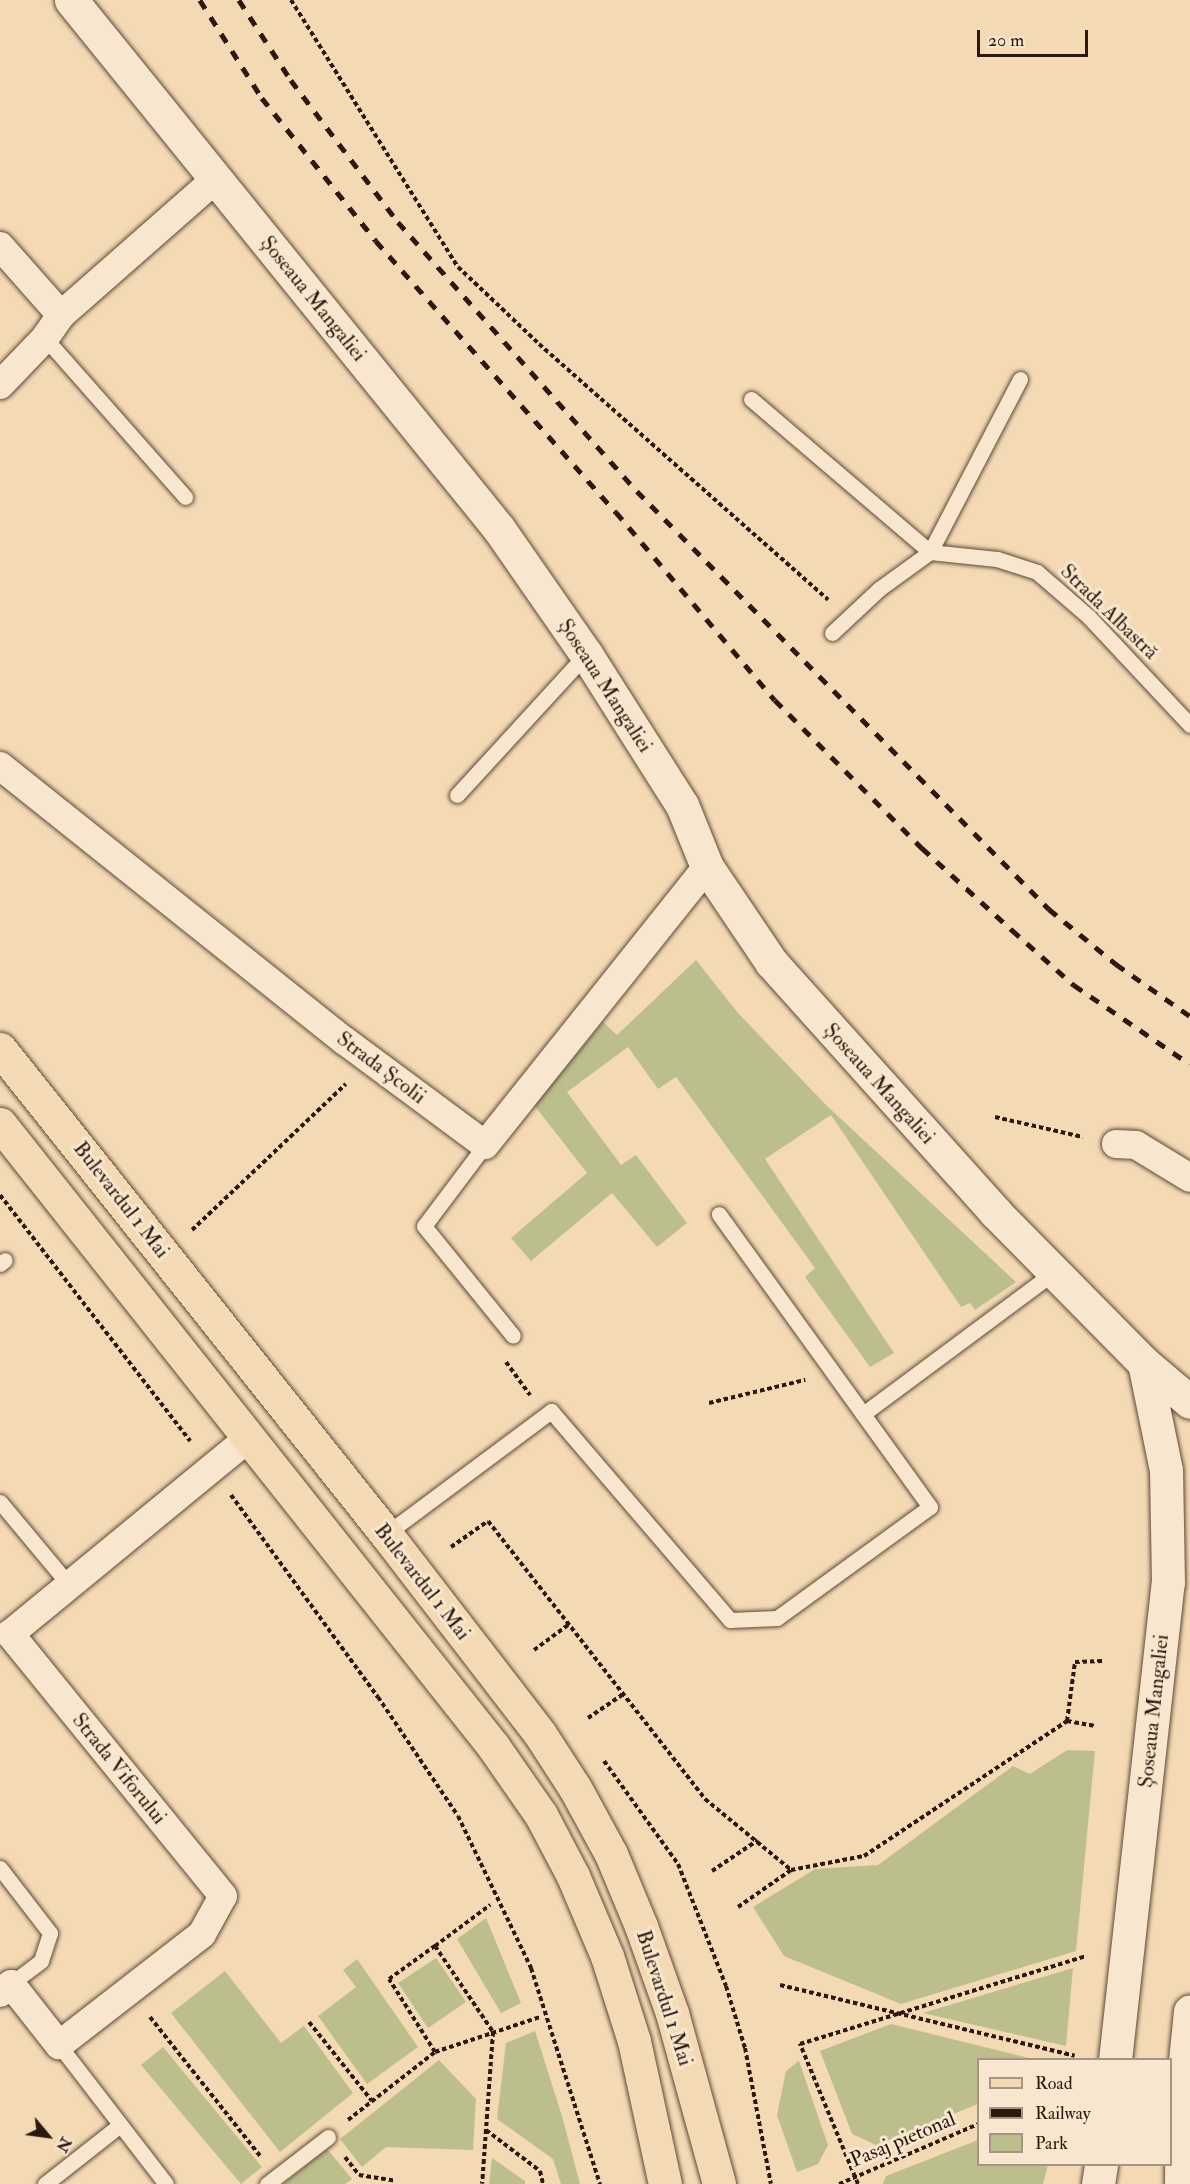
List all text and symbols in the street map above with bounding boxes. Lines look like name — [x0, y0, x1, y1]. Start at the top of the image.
scale bar — [980, 18, 1091, 56]
text: 20 m — [988, 29, 1024, 52]
street label: Șoseaua Mangaliei — [255, 231, 371, 367]
street label: Strada Albastră — [1055, 559, 1163, 665]
street label: Șoseaua Mangaliei — [552, 614, 658, 758]
street label: Șoseaua Mangaliei — [818, 1018, 940, 1150]
street label: Strada Școlii — [331, 1026, 431, 1110]
street label: Bulevardul 1 Mai — [68, 1137, 174, 1263]
street label: Bulevardul 1 Mai — [369, 1519, 475, 1645]
street label: Șoseaua Mangaliei — [1133, 1633, 1175, 1789]
street label: Strada Viforului — [66, 1708, 172, 1830]
street label: Bulevardul 1 Mai — [630, 1927, 698, 2069]
legend — [977, 2058, 1172, 2166]
text: Road — [1035, 2072, 1073, 2095]
text: Railway — [1035, 2102, 1091, 2125]
north arrow — [18, 2106, 78, 2166]
street label: Pasaj pietonal — [847, 2107, 959, 2173]
text: Park — [1035, 2132, 1068, 2155]
text: N — [52, 2134, 76, 2156]

